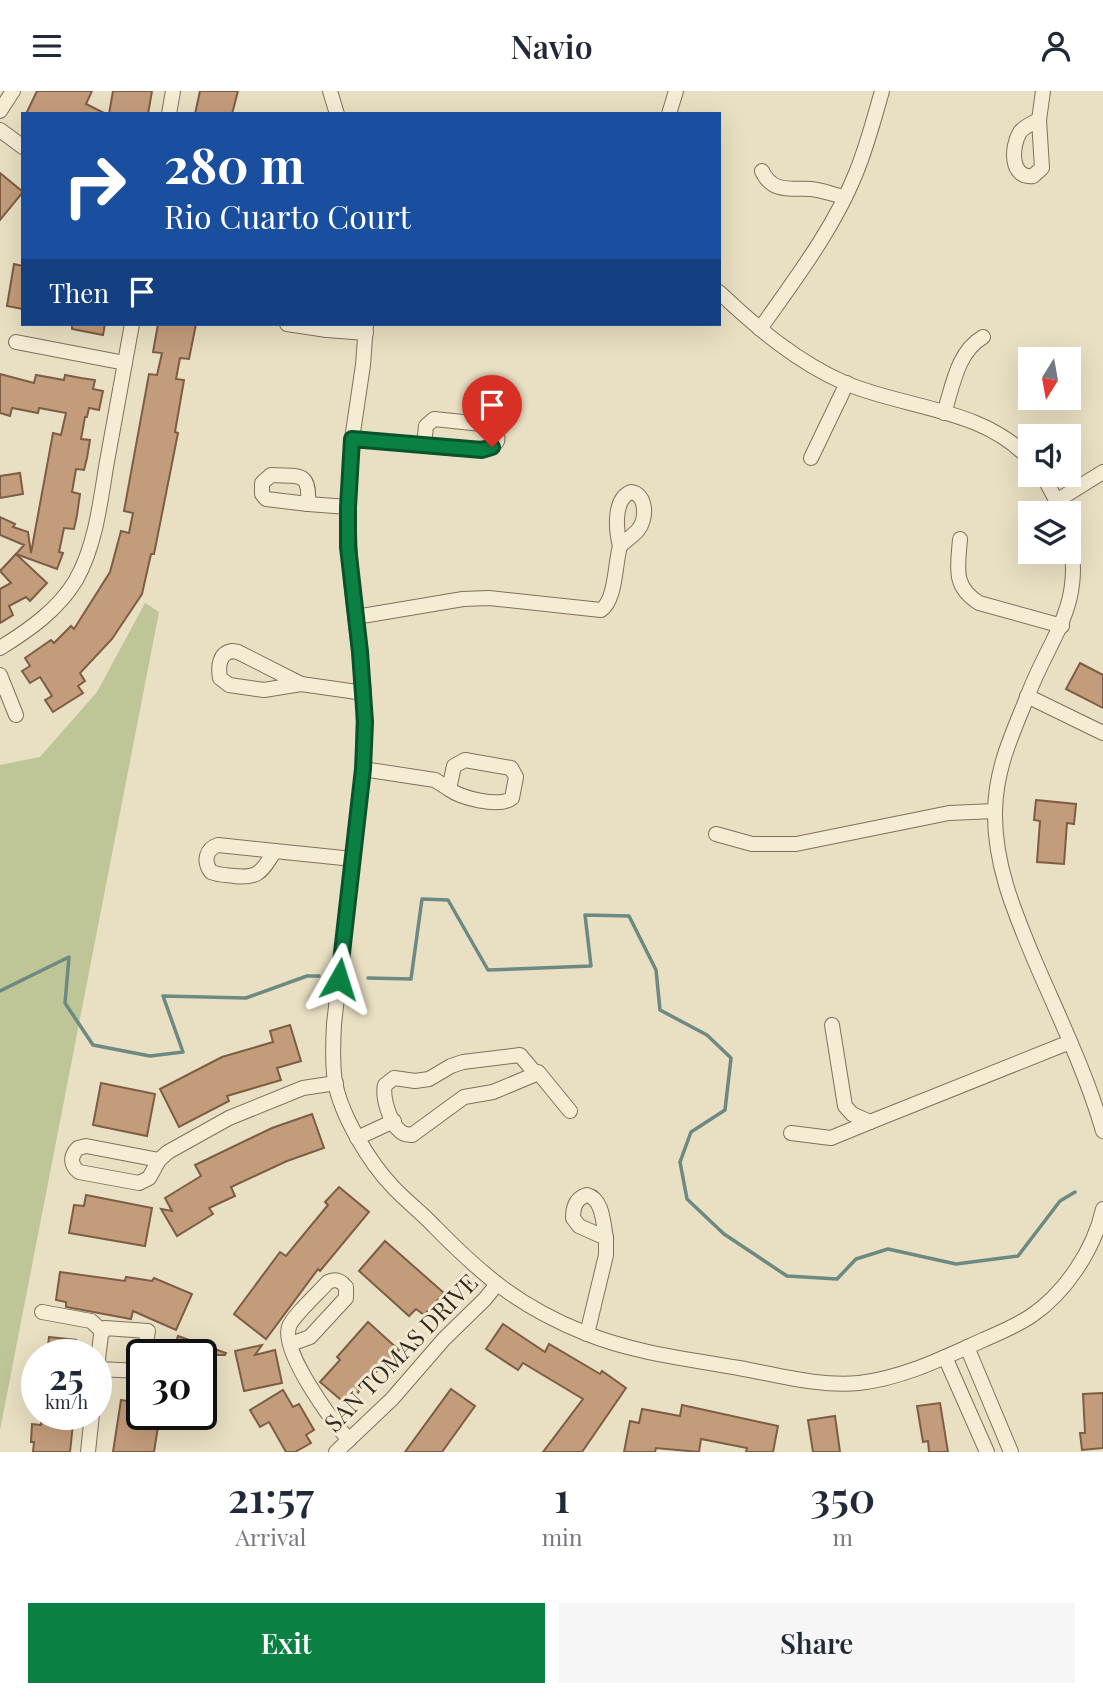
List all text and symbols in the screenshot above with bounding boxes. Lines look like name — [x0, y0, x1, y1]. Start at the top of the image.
text: Navio — [510, 24, 593, 67]
icon: menu — [28, 27, 66, 65]
icon: person — [1037, 27, 1075, 65]
text: 280 m — [164, 131, 304, 196]
icon: right — [49, 140, 140, 231]
text: Rio Cuarto Court — [164, 194, 411, 237]
icon: arrive — [123, 273, 161, 311]
text: Then — [49, 275, 109, 310]
north arrow — [1018, 347, 1082, 409]
map controls — [1018, 347, 1081, 564]
pin — [462, 375, 522, 447]
icon: arrive — [473, 386, 511, 424]
button: sound — [1018, 424, 1081, 487]
button: layers — [1018, 501, 1081, 564]
position arrow — [302, 942, 376, 1016]
street label: SAN TOMAS DRIVE — [316, 1266, 484, 1438]
speed limit sign: 30 — [126, 1339, 217, 1430]
text: 25 — [49, 1352, 84, 1399]
text: km/h — [45, 1390, 88, 1414]
text: 21:57 — [228, 1468, 314, 1524]
text: 1 — [554, 1468, 570, 1524]
text: 350 — [810, 1468, 875, 1524]
text: Arrival — [235, 1521, 306, 1552]
text: min — [542, 1521, 583, 1552]
text: m — [833, 1521, 853, 1552]
button: Exit — [28, 1603, 545, 1683]
button: Share — [559, 1603, 1075, 1683]

